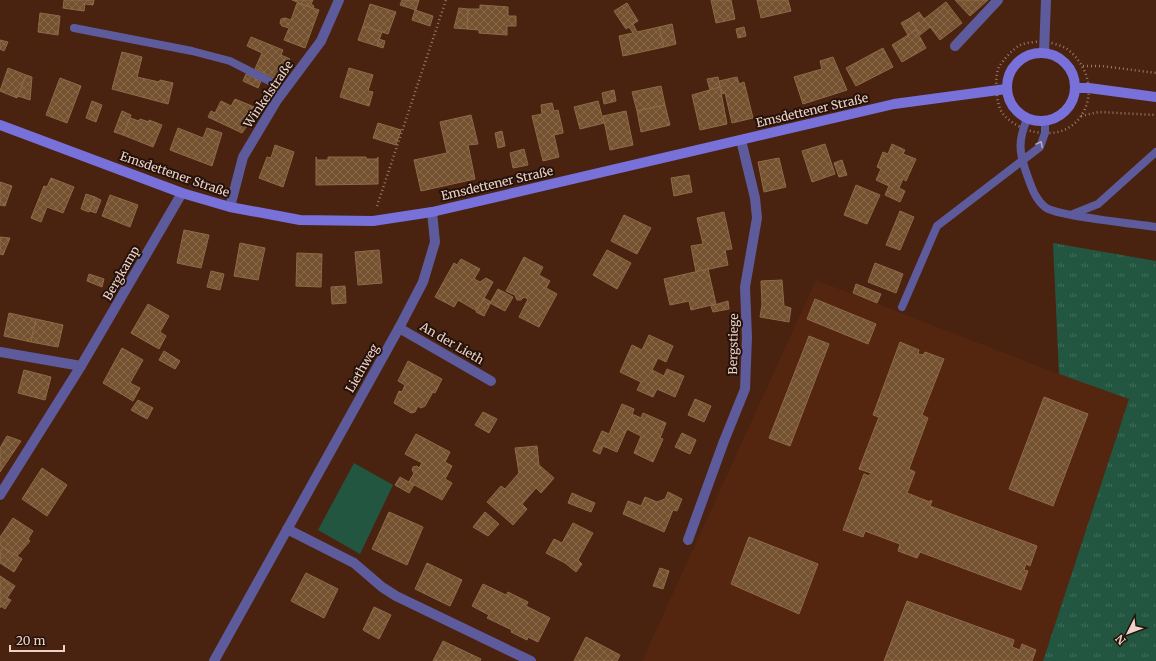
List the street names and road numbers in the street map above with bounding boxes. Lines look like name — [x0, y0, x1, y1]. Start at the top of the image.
street label: Winkelstraße — [240, 58, 296, 131]
street label: Emsdettener Straße — [754, 90, 870, 130]
street label: Emsdettener Straße — [118, 148, 232, 200]
street label: Emsdettener Straße — [439, 163, 555, 203]
street label: Bergkamp — [100, 243, 142, 303]
street label: Bergstiege — [725, 313, 741, 375]
street label: An der Lieth — [417, 318, 487, 367]
street label: Liethweg — [342, 340, 382, 395]

